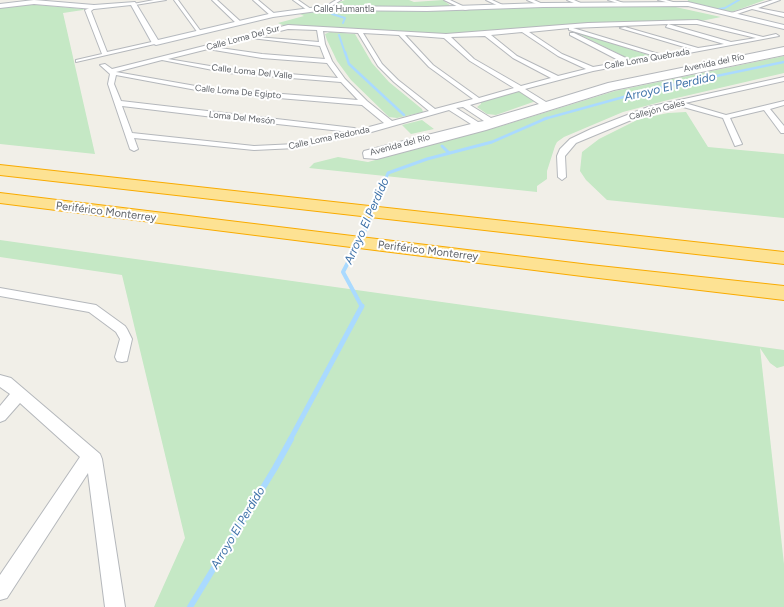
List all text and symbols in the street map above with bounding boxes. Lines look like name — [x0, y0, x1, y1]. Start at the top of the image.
street label: Calle Humantla — [313, 4, 375, 14]
street label: Calle Loma Del Sur — [205, 23, 281, 53]
street label: Calle Loma Quebrada — [604, 46, 690, 72]
street label: Avenida del Río — [683, 51, 745, 75]
street label: Calle Loma Del Valle — [211, 62, 293, 82]
water label: Arroyo El Perdido — [623, 69, 717, 105]
street label: Calle Loma De Egipto — [194, 83, 282, 101]
street label: Callejón Gales — [628, 97, 686, 123]
street label: Loma Del Mesón — [208, 109, 276, 127]
street label: Calle Loma Redonda — [288, 124, 370, 152]
street label: Avenida del Río — [369, 132, 431, 158]
water label: Arroyo El Perdido — [341, 175, 393, 267]
street label: Periférico Monterrey — [55, 199, 157, 225]
street label: Periférico Monterrey — [377, 238, 479, 264]
water label: Arroyo El Perdido — [208, 484, 268, 572]

